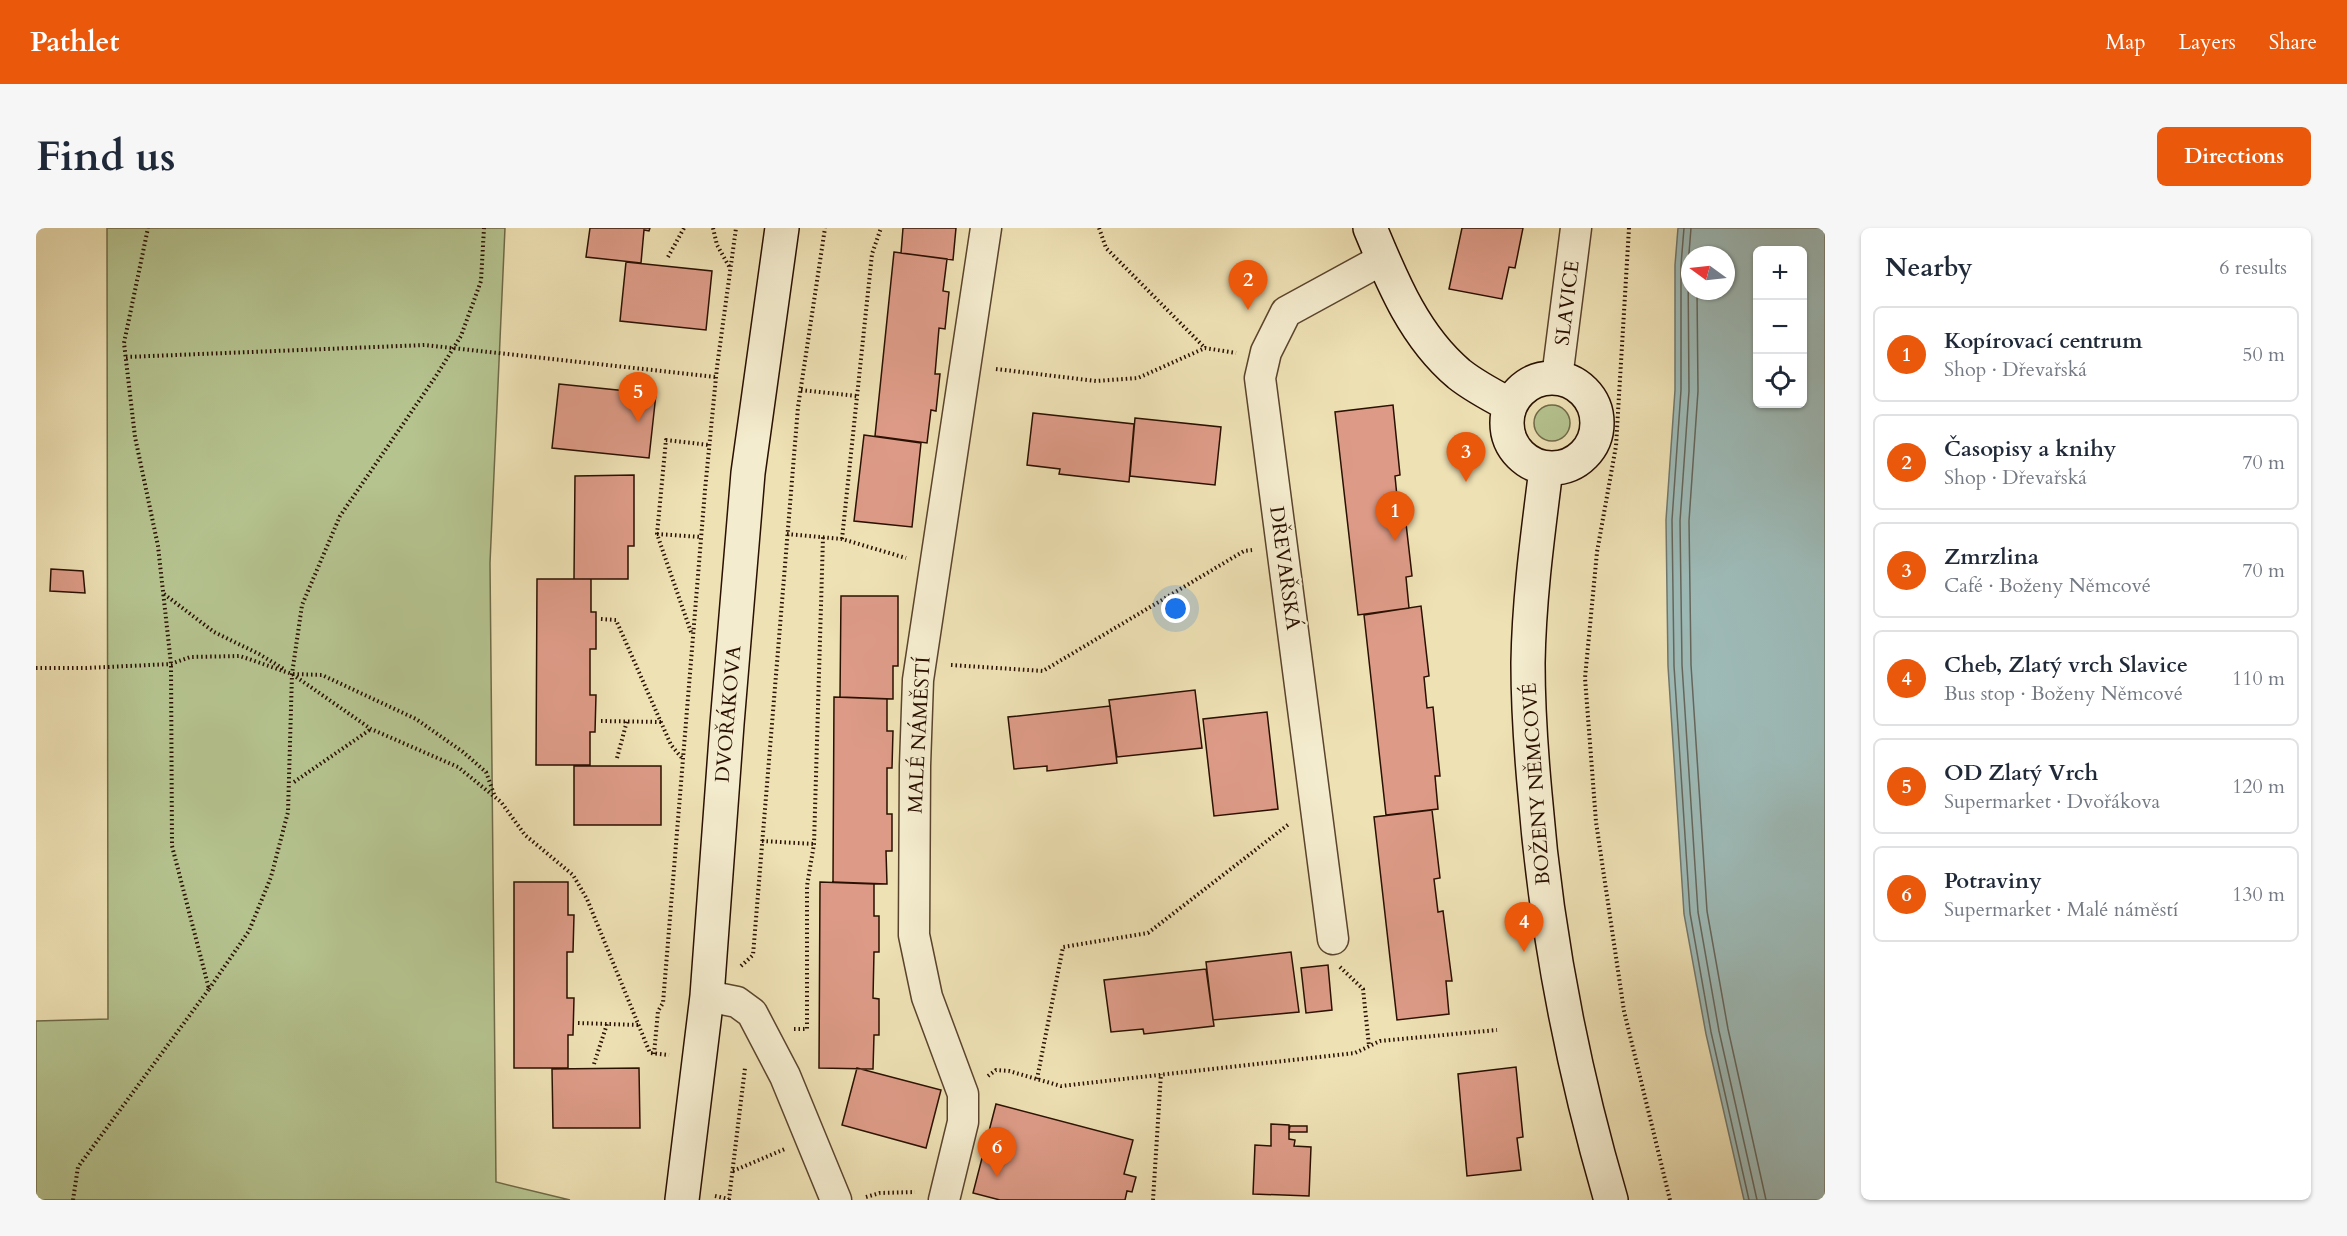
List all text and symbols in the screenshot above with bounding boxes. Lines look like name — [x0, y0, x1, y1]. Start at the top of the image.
text: Pathlet — [30, 23, 119, 61]
text: Map — [2106, 28, 2146, 57]
text: Layers — [2179, 28, 2236, 57]
text: Share — [2269, 28, 2317, 57]
button: Directions — [2157, 127, 2311, 186]
text: Find us — [36, 128, 176, 185]
north arrow — [1681, 246, 1735, 300]
map controls — [1753, 246, 1807, 408]
button: + — [1753, 246, 1807, 300]
text: Nearby — [1885, 250, 1973, 285]
text: 6 results — [2219, 254, 2287, 281]
street label: SLAVICE — [1548, 259, 1586, 347]
pin: 2 — [1228, 260, 1268, 310]
button: − — [1753, 300, 1807, 354]
text: Kopírovací centrum — [1944, 326, 2143, 356]
text: 1 — [1901, 341, 1912, 368]
text: 50 m — [2242, 341, 2285, 368]
button: locate — [1753, 354, 1807, 408]
text: Shop · Dřevařská — [1944, 356, 2087, 383]
pin: 5 — [618, 372, 658, 422]
pin: 3 — [1446, 432, 1486, 482]
text: Časopisy a knihy — [1944, 434, 2116, 464]
text: 2 — [1901, 449, 1912, 476]
text: 70 m — [2242, 449, 2285, 476]
text: Shop · Dřevařská — [1944, 464, 2087, 491]
pin: 1 — [1376, 492, 1414, 541]
street label: DŘEVAŘSKÁ — [1263, 505, 1307, 632]
text: Zmrzlina — [1944, 542, 2039, 572]
text: 3 — [1901, 557, 1912, 584]
text: 70 m — [2242, 557, 2285, 584]
text: Café · Boženy Němcové — [1944, 572, 2151, 599]
your location — [1161, 594, 1190, 623]
street label: DVOŘÁKOVA — [709, 644, 748, 784]
text: Cheb, Zlatý vrch Slavice — [1944, 650, 2188, 680]
street label: MALÉ NÁMĚSTÍ — [901, 656, 937, 814]
text: 4 — [1901, 665, 1912, 692]
text: 110 m — [2232, 665, 2285, 692]
text: Bus stop · Boženy Němcové — [1944, 680, 2183, 707]
street label: BOŽENY NĚMCOVÉ — [1515, 682, 1557, 886]
text: OD Zlatý Vrch — [1944, 758, 2098, 788]
text: 5 — [1901, 773, 1912, 800]
text: 120 m — [2232, 773, 2285, 800]
text: Supermarket · Dvořákova — [1944, 788, 2160, 815]
text: Potraviny — [1944, 866, 2042, 896]
text: 6 — [1901, 881, 1912, 908]
text: 130 m — [2232, 881, 2285, 908]
text: Supermarket · Malé náměstí — [1944, 896, 2178, 923]
pin: 4 — [1504, 902, 1544, 952]
pin: 6 — [978, 1128, 1016, 1177]

